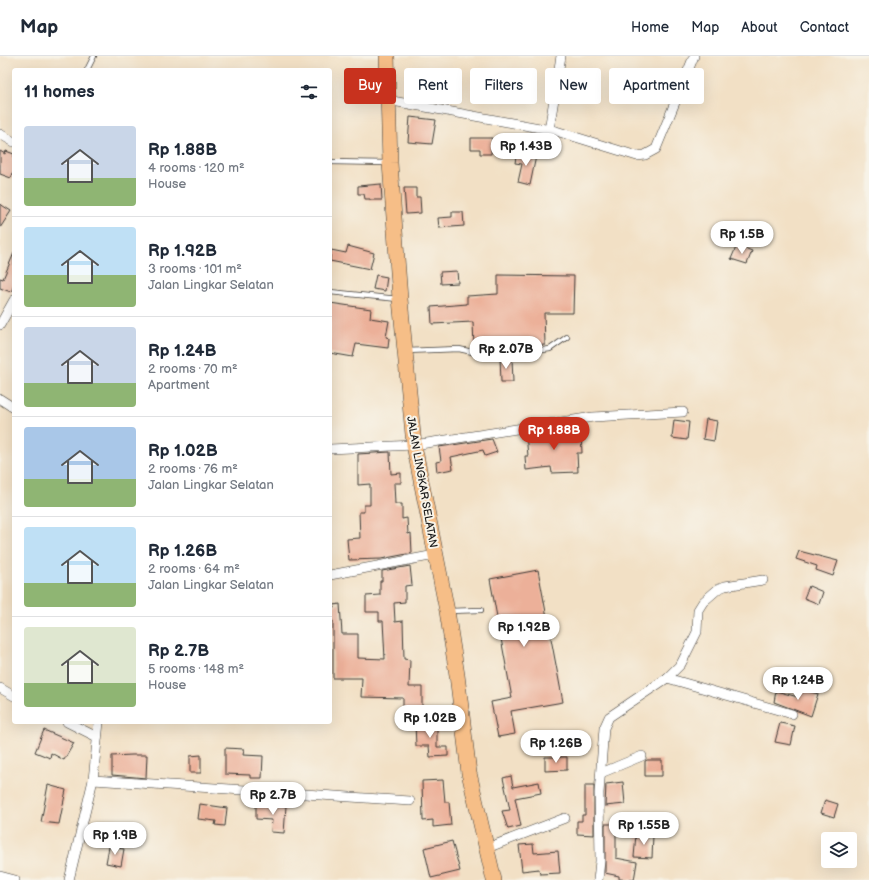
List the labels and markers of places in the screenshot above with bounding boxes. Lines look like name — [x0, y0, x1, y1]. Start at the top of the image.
pin: Rp 1.43B — [485, 133, 567, 167]
pin: Rp 1.5B — [705, 221, 779, 255]
pin: Rp 2.07B — [465, 336, 547, 370]
pin: Rp 1.88B — [513, 417, 595, 451]
pin: Rp 1.92B — [483, 614, 565, 648]
pin: Rp 1.24B — [757, 667, 839, 701]
pin: Rp 1.02B — [389, 705, 471, 739]
pin: Rp 1.26B — [515, 730, 597, 764]
pin: Rp 2.7B — [236, 782, 310, 816]
pin: Rp 1.55B — [603, 812, 685, 846]
pin: Rp 1.9B — [78, 822, 152, 856]

